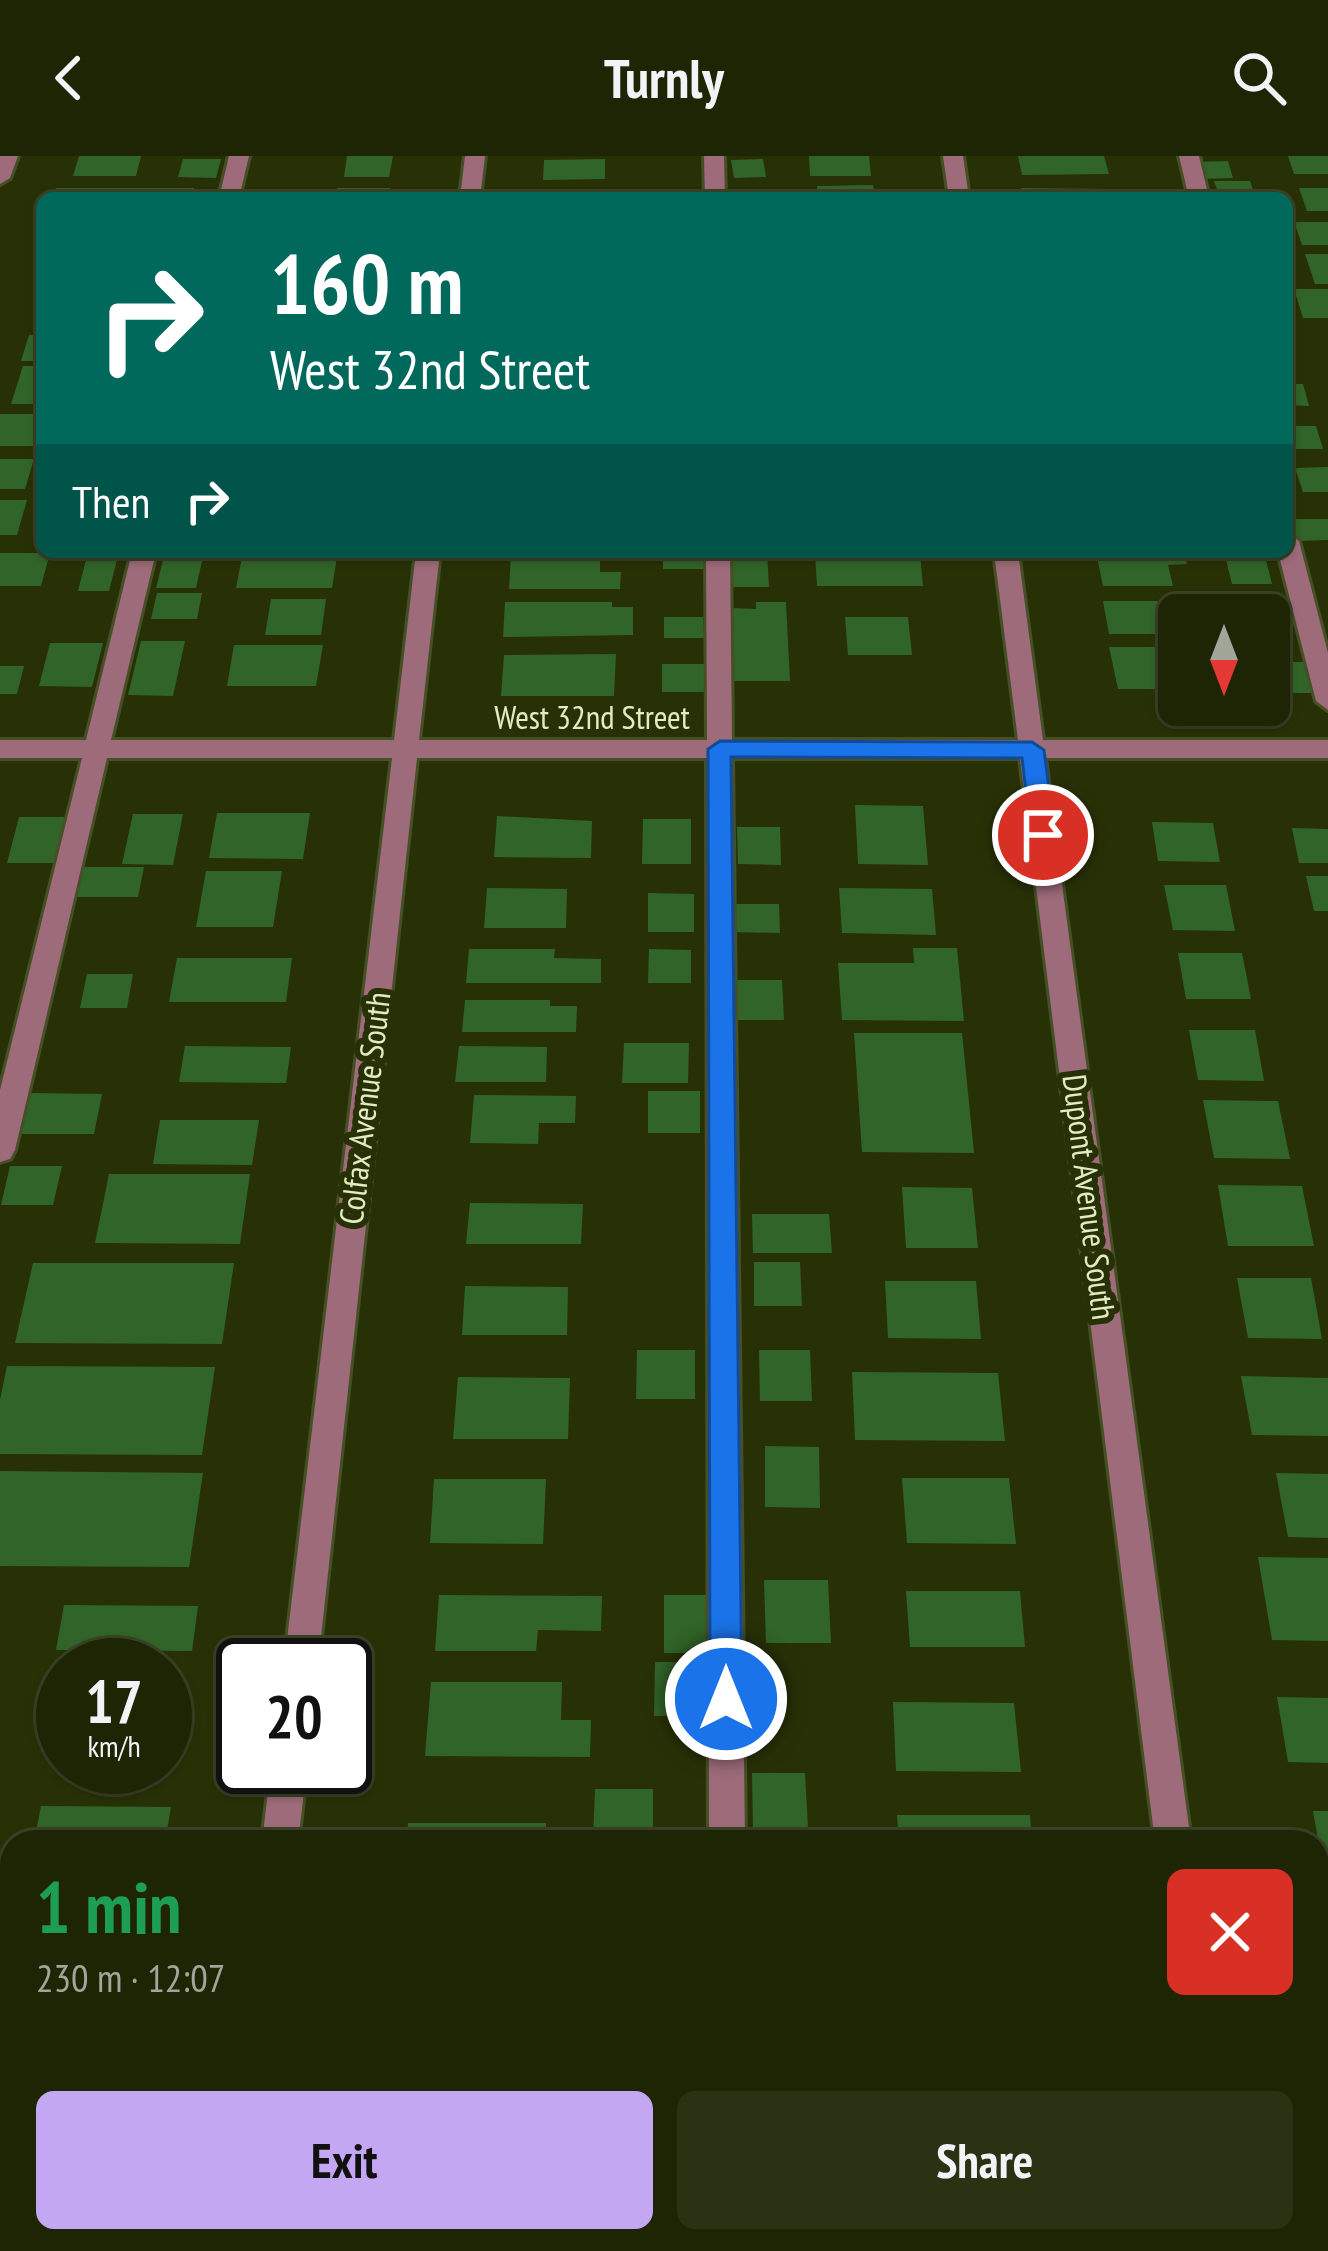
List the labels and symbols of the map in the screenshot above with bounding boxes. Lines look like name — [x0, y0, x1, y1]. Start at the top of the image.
north arrow — [1158, 594, 1290, 726]
street label: West 32nd Street — [494, 695, 690, 738]
pin — [992, 784, 1094, 886]
street label: Colfax Avenue South — [328, 990, 400, 1226]
street label: Dupont Avenue South — [1054, 1072, 1126, 1322]
position arrow — [663, 1636, 789, 1762]
speed limit sign: 20 — [216, 1638, 372, 1794]

